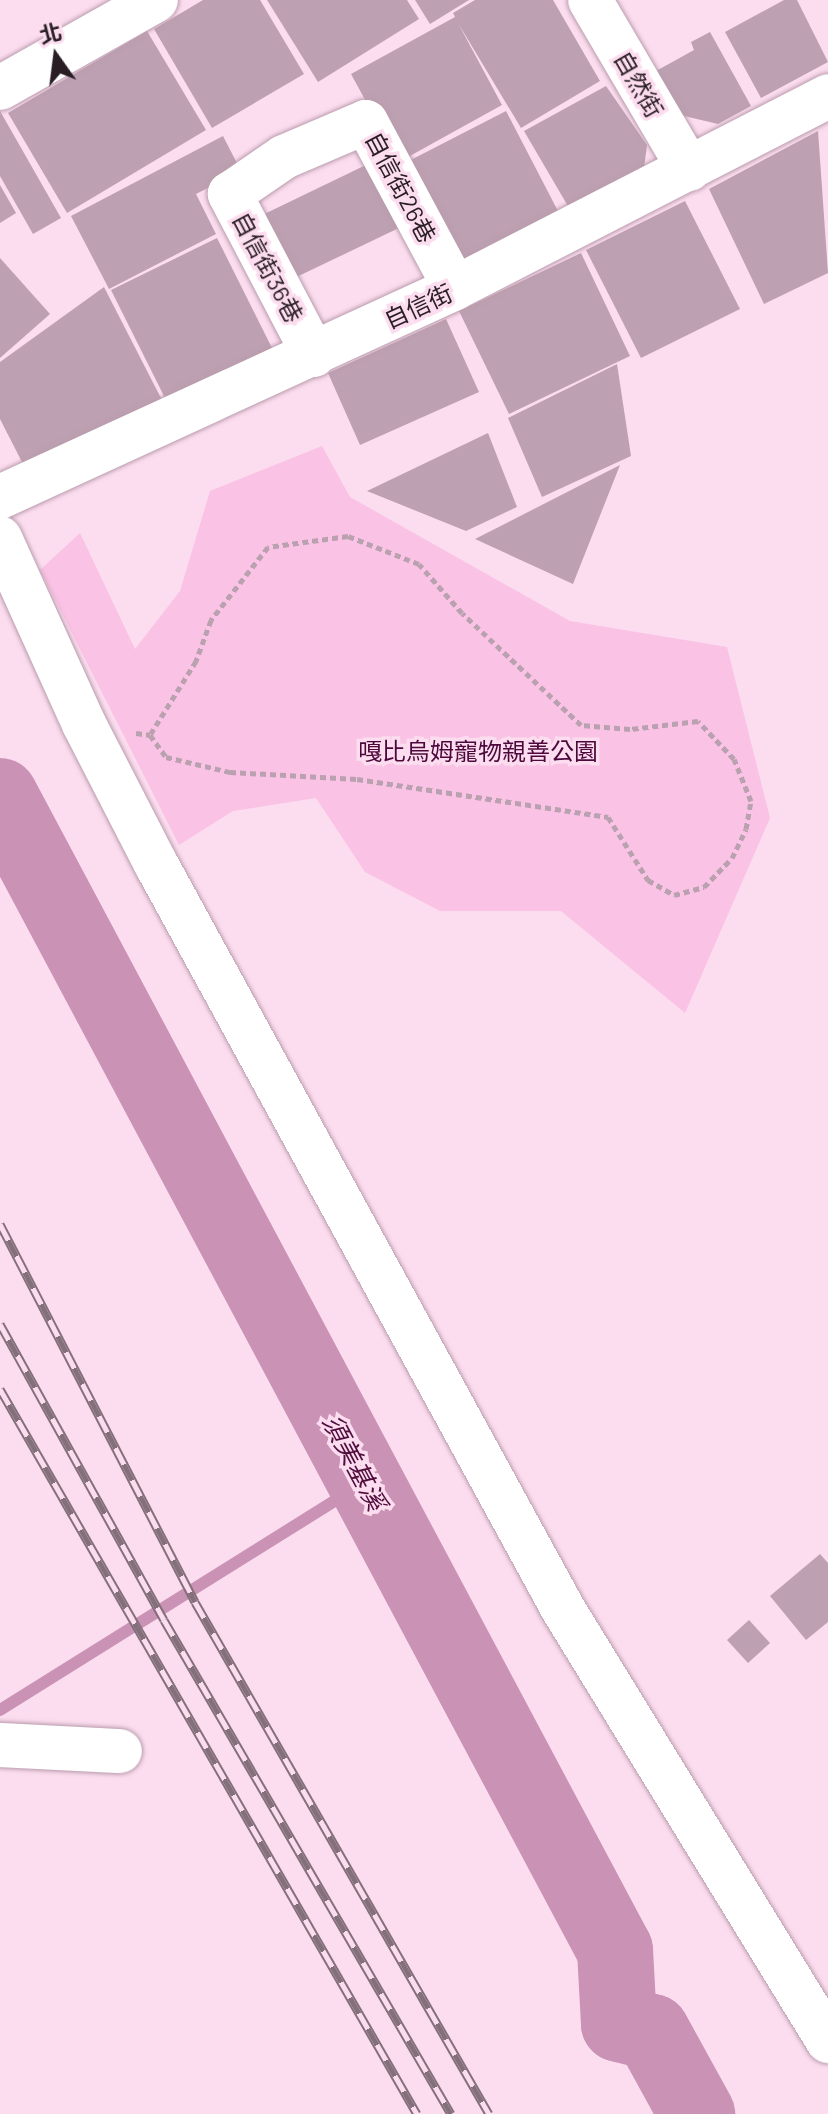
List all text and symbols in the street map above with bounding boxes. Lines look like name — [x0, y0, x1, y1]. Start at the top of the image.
north arrow — [16, 16, 96, 96]
text: 北 — [36, 17, 64, 48]
street label: 自然街 — [609, 46, 669, 122]
street label: 自信街26巷 — [360, 127, 442, 247]
street label: 自信街36巷 — [227, 207, 309, 327]
street label: 自信街 — [379, 278, 457, 334]
park label: 嘎比烏姆寵物親善公園 — [358, 737, 598, 765]
water label: 須美基溪 — [317, 1409, 393, 1515]

